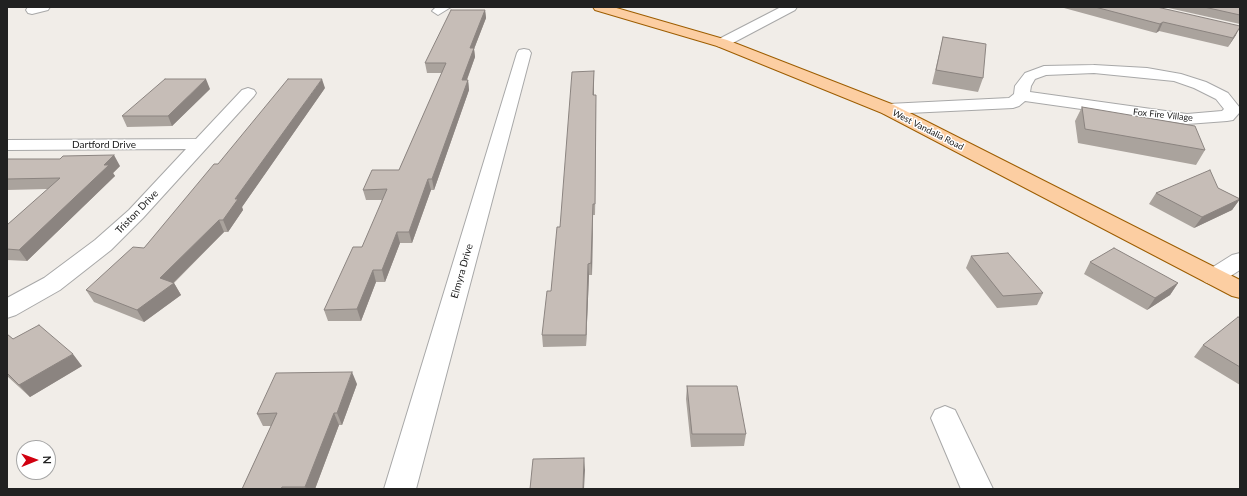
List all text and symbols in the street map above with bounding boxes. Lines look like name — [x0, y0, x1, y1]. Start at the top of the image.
street label: Fox Fire Village — [1133, 106, 1193, 124]
street label: West Vandalia Road — [891, 107, 965, 153]
street label: Dartford Drive — [72, 139, 136, 151]
street label: Triston Drive — [113, 188, 161, 236]
street label: Elmyra Drive — [448, 242, 476, 300]
north arrow — [16, 440, 56, 480]
text: N — [41, 455, 54, 464]

